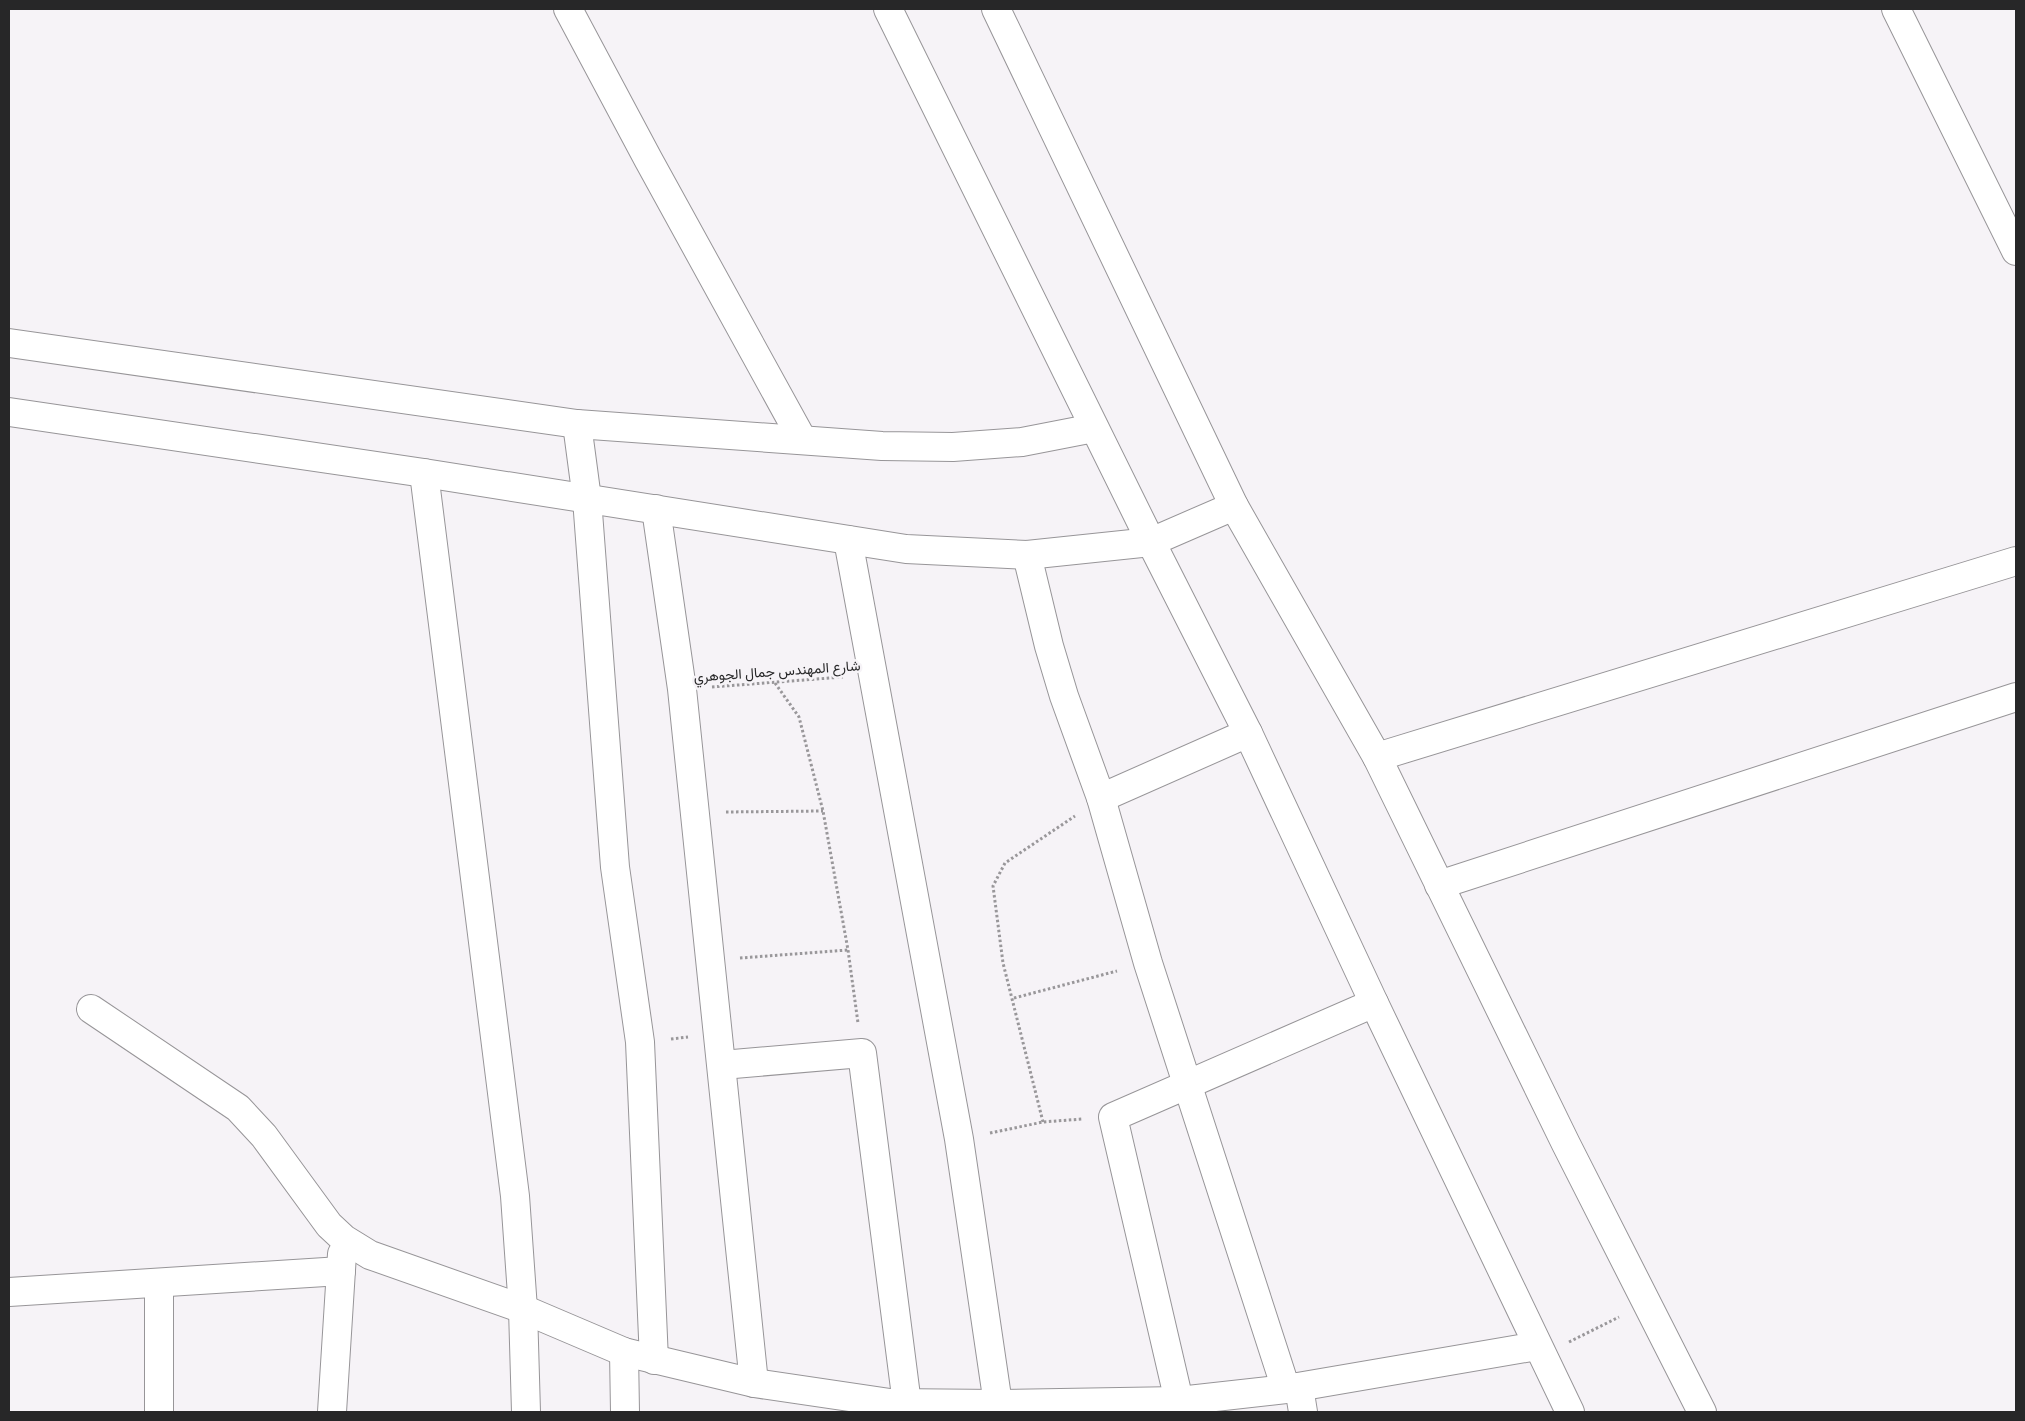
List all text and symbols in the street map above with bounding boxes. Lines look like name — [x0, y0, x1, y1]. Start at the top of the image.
street label: شارع المهندس جمال الجوهري — [693, 658, 861, 689]

